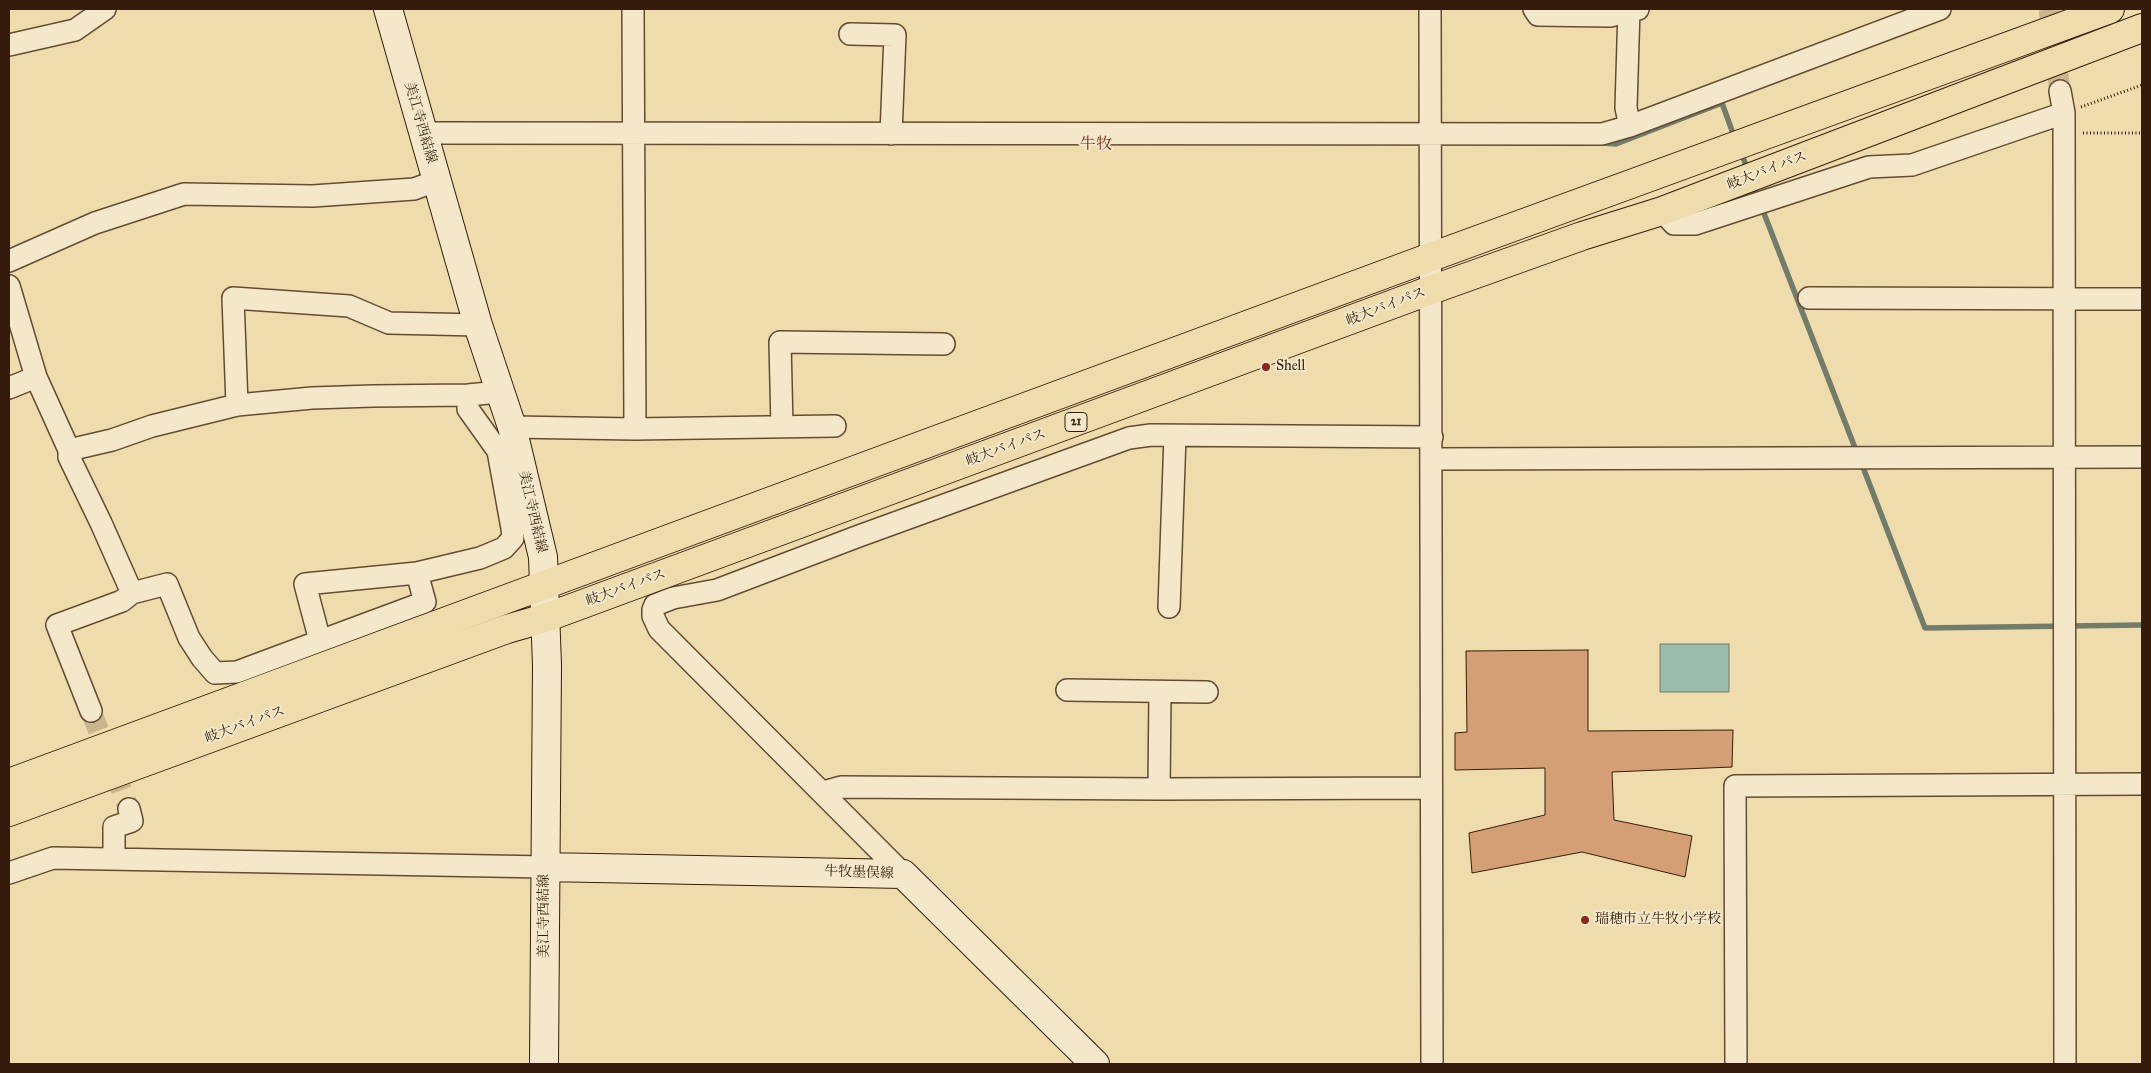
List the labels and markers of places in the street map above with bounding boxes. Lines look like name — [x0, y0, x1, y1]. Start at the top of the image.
place label: Shell — [1276, 359, 1305, 375]
marker: Shell — [1260, 361, 1272, 373]
place label: 瑞穂市立牛牧小学校 — [1595, 912, 1721, 928]
marker: 瑞穂市立牛牧小学校 — [1579, 914, 1591, 926]

